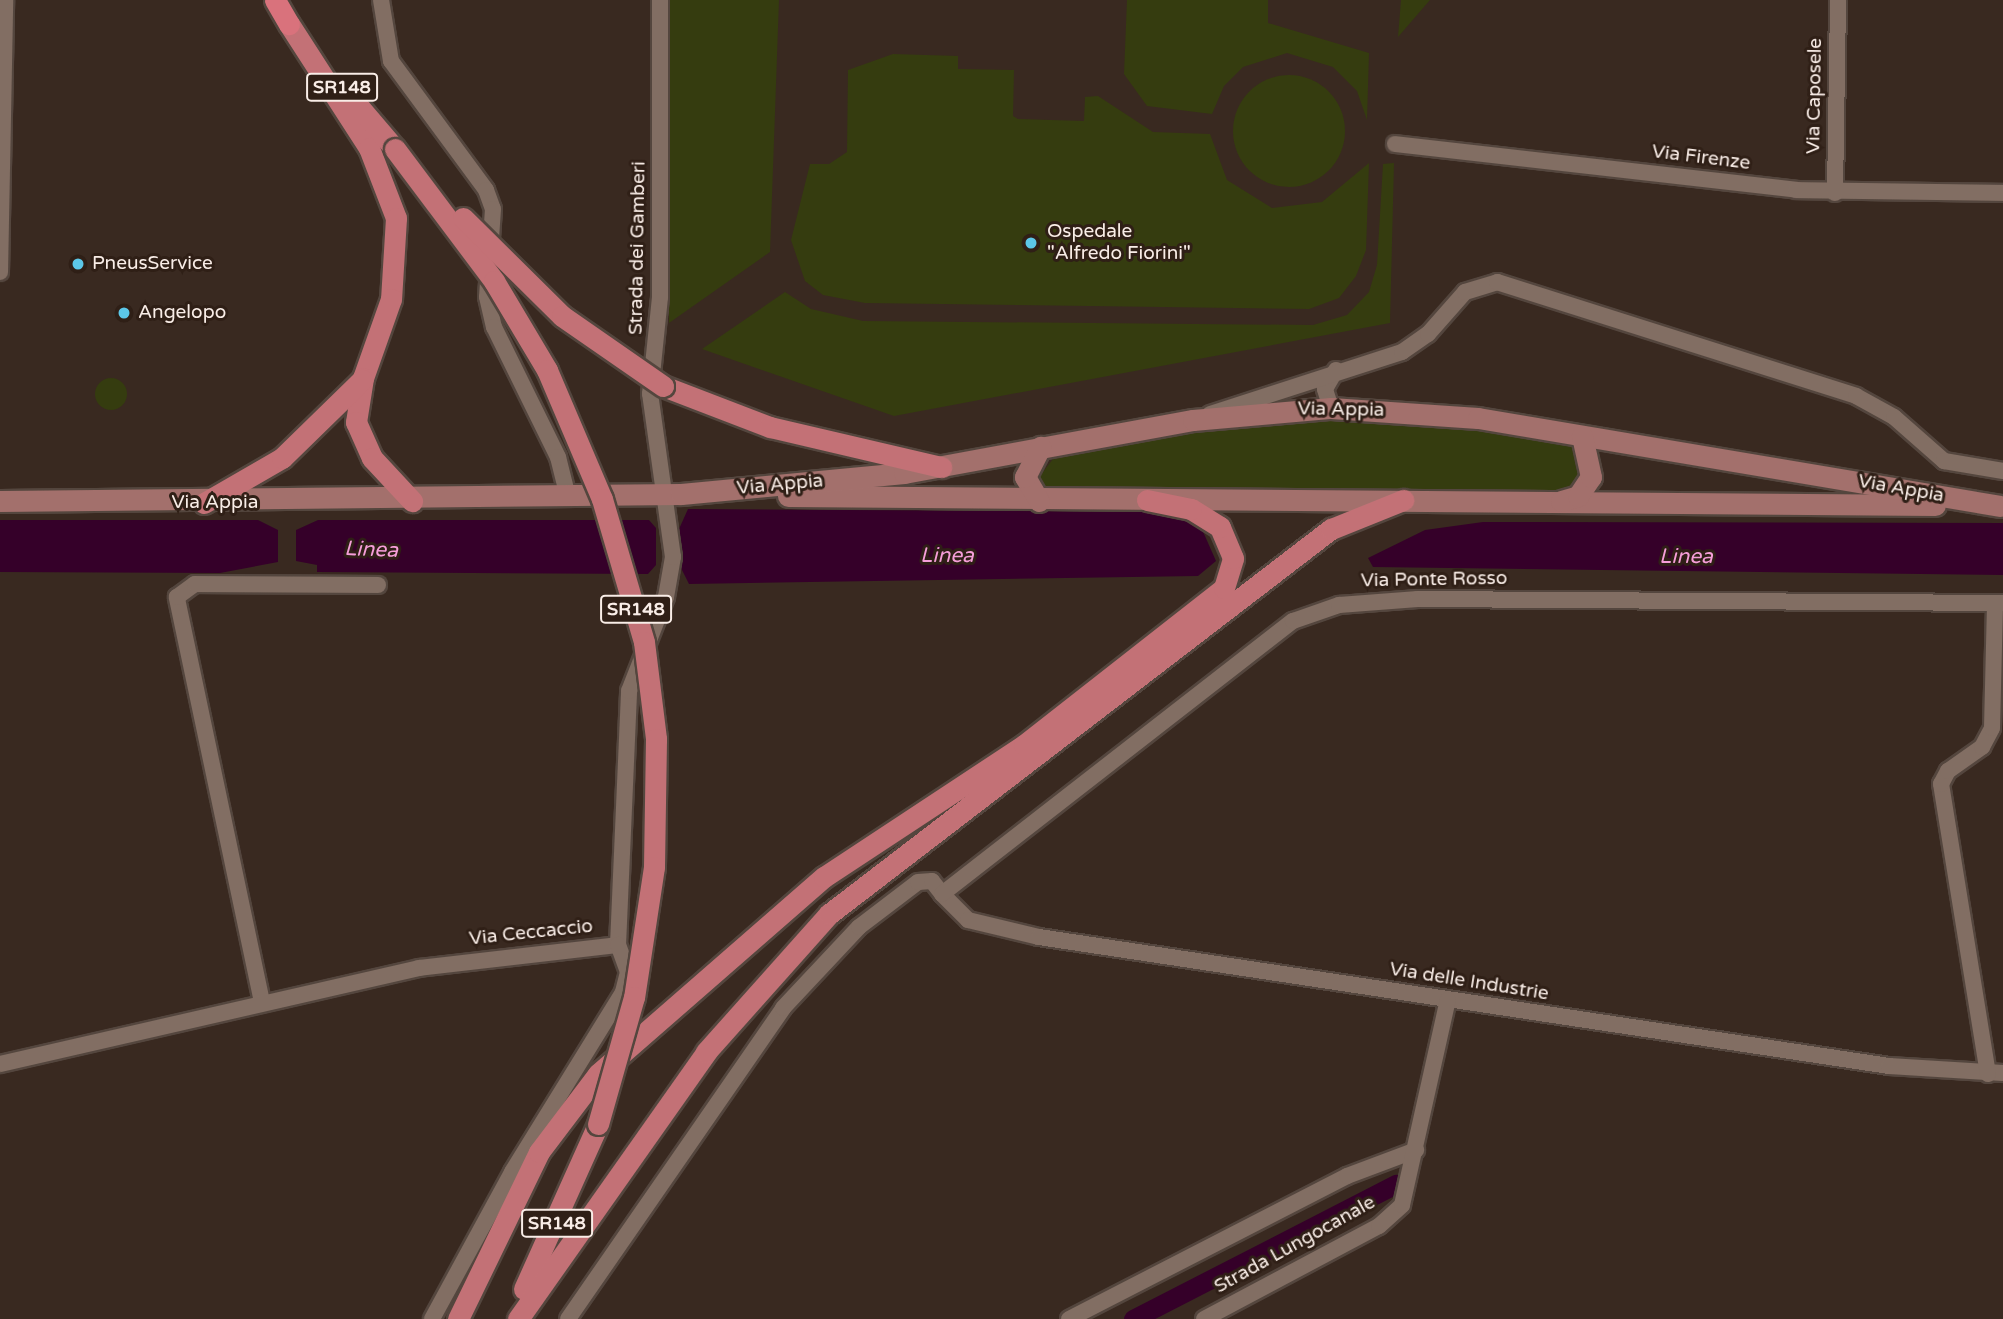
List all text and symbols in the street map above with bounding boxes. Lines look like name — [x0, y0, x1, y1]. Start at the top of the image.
street label: Via Caposele — [1803, 38, 1827, 154]
road number: SR148 — [305, 72, 379, 102]
street label: Via Firenze — [1651, 141, 1751, 175]
street label: Strada dei Gamberi — [625, 161, 651, 335]
place label: Ospedale "Alfredo Fiorini" — [1047, 221, 1191, 265]
marker: Ospedale "Alfredo Fiorini" — [1021, 233, 1041, 253]
place label: PneusService — [92, 253, 213, 275]
marker: PneusService — [70, 256, 86, 272]
place label: Angelopo — [138, 302, 226, 324]
marker: Angelopo — [116, 305, 132, 321]
street label: Via Appia — [1297, 398, 1385, 422]
street label: Via Appia — [736, 470, 824, 500]
street label: Via Appia — [1856, 470, 1946, 508]
street label: Via Appia — [172, 492, 258, 514]
water label: Linea — [344, 536, 398, 564]
water label: Linea — [920, 543, 974, 569]
water label: Linea — [1659, 544, 1713, 570]
street label: Via Ponte Rosso — [1361, 567, 1507, 593]
road number: SR148 — [599, 594, 673, 624]
street label: Via Ceccaccio — [468, 915, 594, 951]
street label: Via delle Industrie — [1388, 958, 1550, 1006]
street label: Strada Lungocanale — [1211, 1191, 1379, 1299]
road number: SR148 — [520, 1208, 594, 1238]

